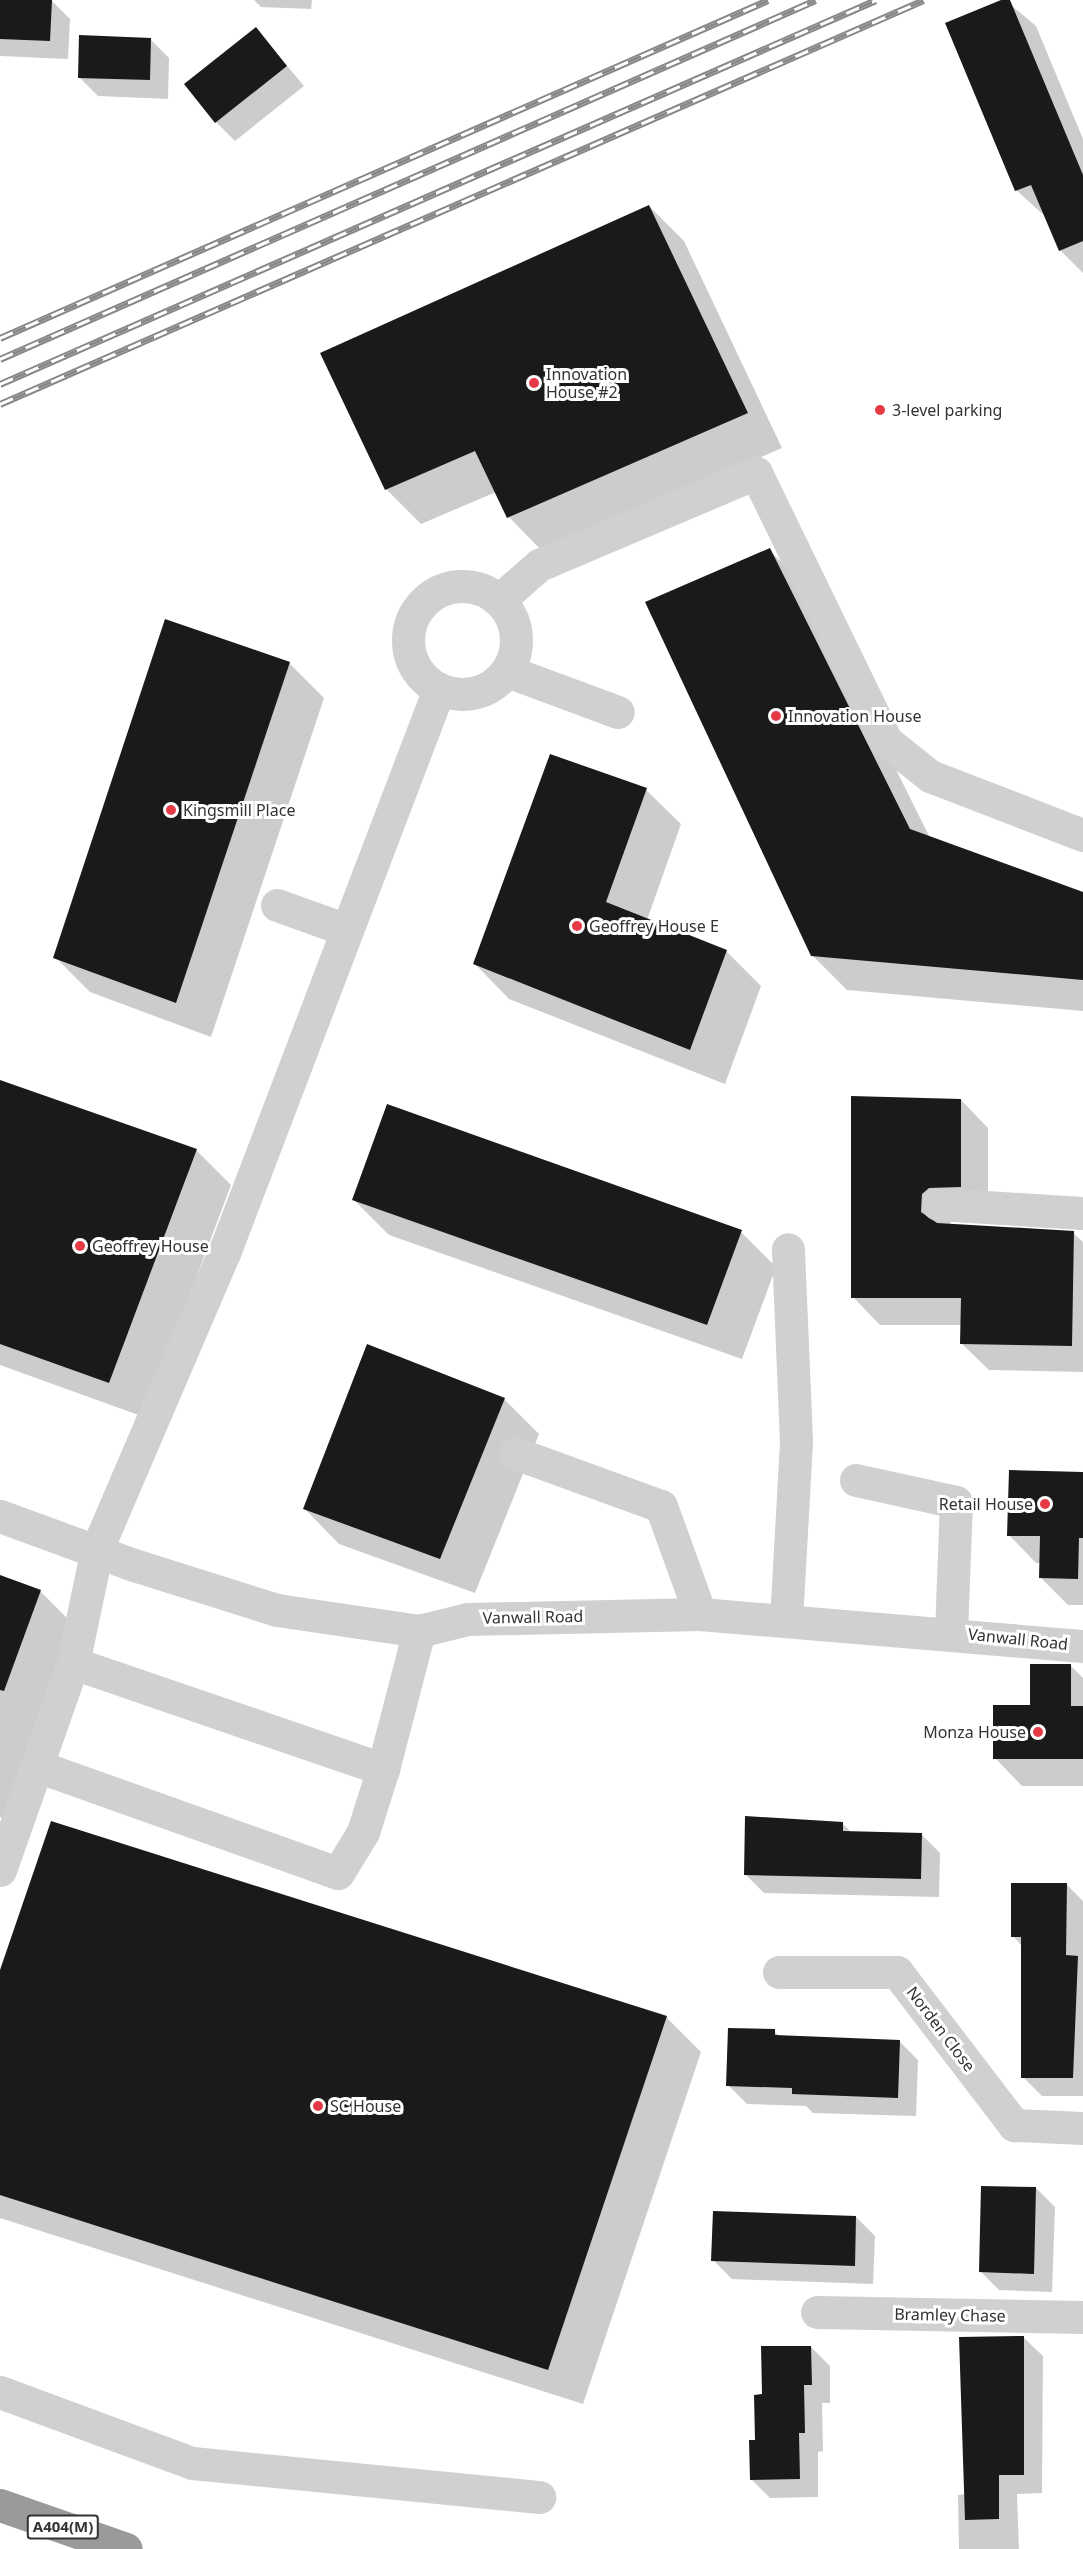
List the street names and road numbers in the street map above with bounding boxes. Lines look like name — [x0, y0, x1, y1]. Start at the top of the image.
street label: Vanwall Road — [483, 1607, 583, 1627]
street label: Vanwall Road — [967, 1624, 1069, 1654]
street label: Norden Close — [903, 1983, 979, 2075]
street label: Bramley Chase — [894, 2304, 1006, 2326]
road number: A404(M) — [26, 2515, 100, 2539]

